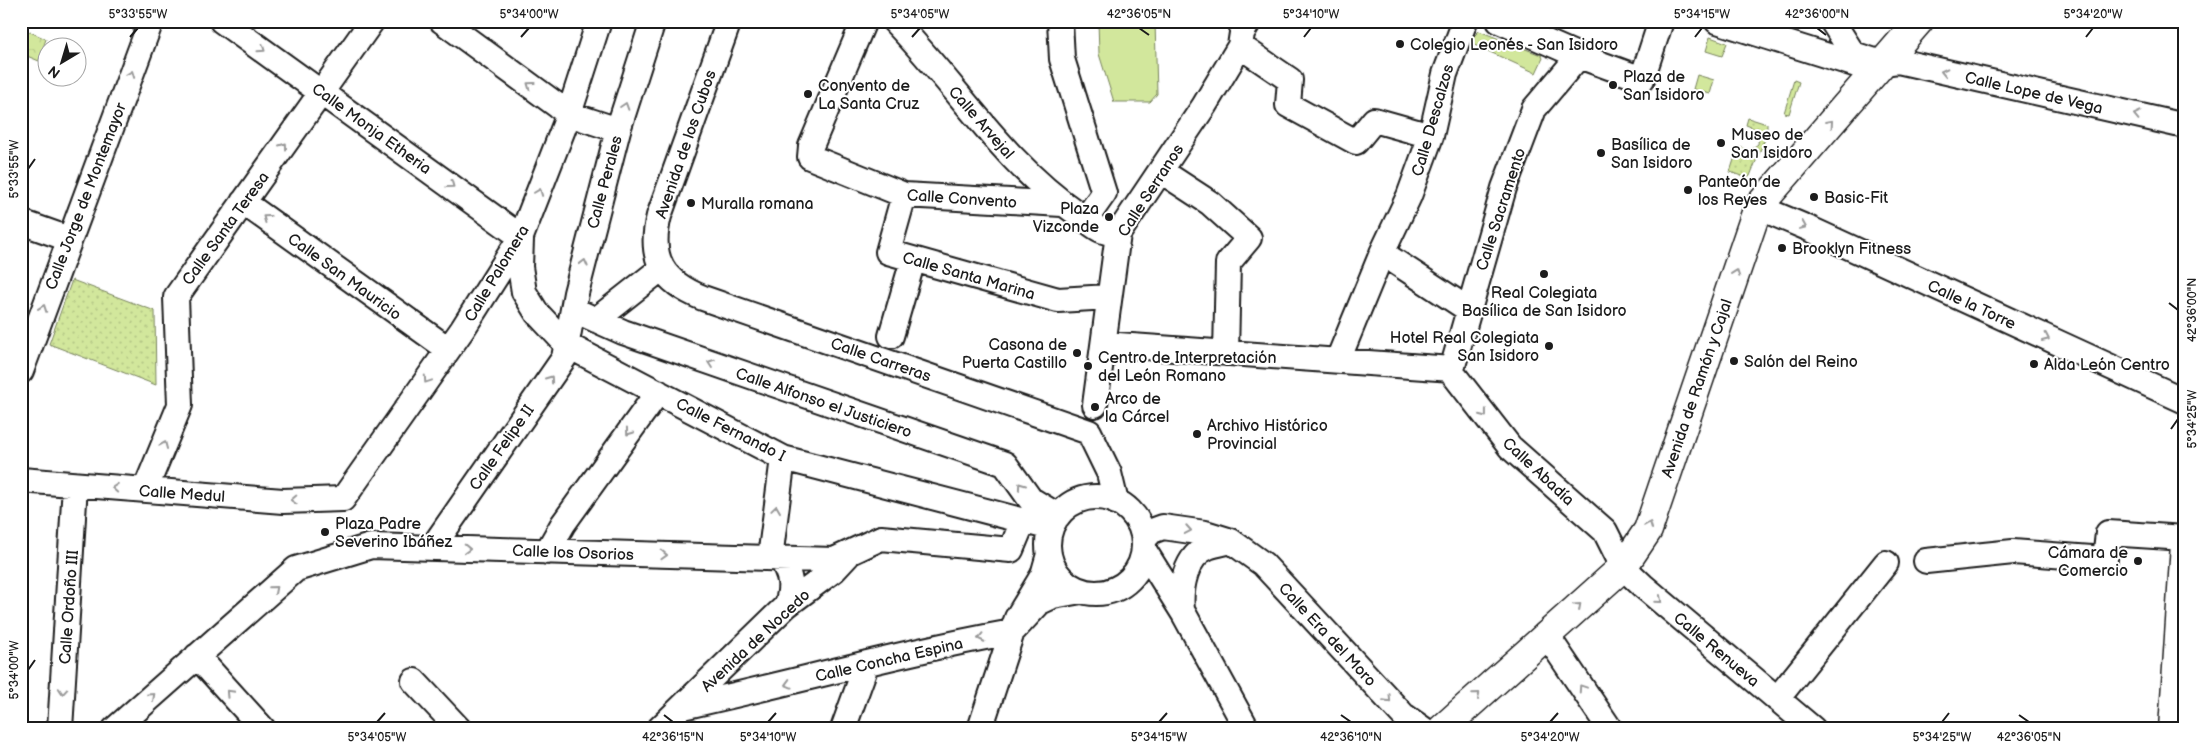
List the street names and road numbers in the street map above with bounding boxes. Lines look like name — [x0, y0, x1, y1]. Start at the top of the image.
street label: Calle Descalzos — [1408, 62, 1459, 179]
street label: Avenida de los Cubos — [652, 68, 721, 221]
street label: Calle Lope de Vega — [1963, 68, 2105, 119]
street label: Calle Monja Etheria — [308, 80, 434, 179]
street label: Calle Arvejal — [944, 83, 1018, 163]
street label: Calle Jorge de Montemayor — [42, 100, 131, 293]
street label: Calle Perales — [584, 134, 627, 231]
street label: Calle Serranos — [1114, 141, 1188, 241]
street label: Calle Sacramento — [1473, 146, 1530, 273]
street label: Calle Santa Teresa — [179, 169, 274, 289]
street label: Calle Convento — [906, 186, 1018, 213]
street label: Calle Palomera — [461, 222, 534, 326]
street label: Calle San Mauricio — [284, 230, 405, 325]
street label: Calle Santa Marina — [900, 248, 1037, 304]
street label: Calle la Torre — [1924, 277, 2019, 334]
street label: Avenida de Ramón y Cajal — [1658, 297, 1737, 480]
street label: Calle Carreras — [828, 334, 933, 386]
street label: Calle Alfonso el Justiciero — [733, 364, 914, 443]
street label: Calle Fernando I — [672, 395, 788, 466]
street label: Calle Felipe II — [466, 401, 539, 494]
street label: Calle Abadía — [1498, 434, 1578, 510]
street label: Calle Medul — [138, 482, 226, 507]
street label: Calle los Osorios — [512, 542, 634, 565]
street label: Calle Ordoño III — [56, 549, 83, 665]
street label: Calle Era del Moro — [1274, 579, 1380, 691]
street label: Avenida de Nocedo — [698, 586, 814, 696]
street label: Calle Renueva — [1669, 609, 1763, 691]
street label: Calle Concha Espina — [814, 634, 965, 687]

